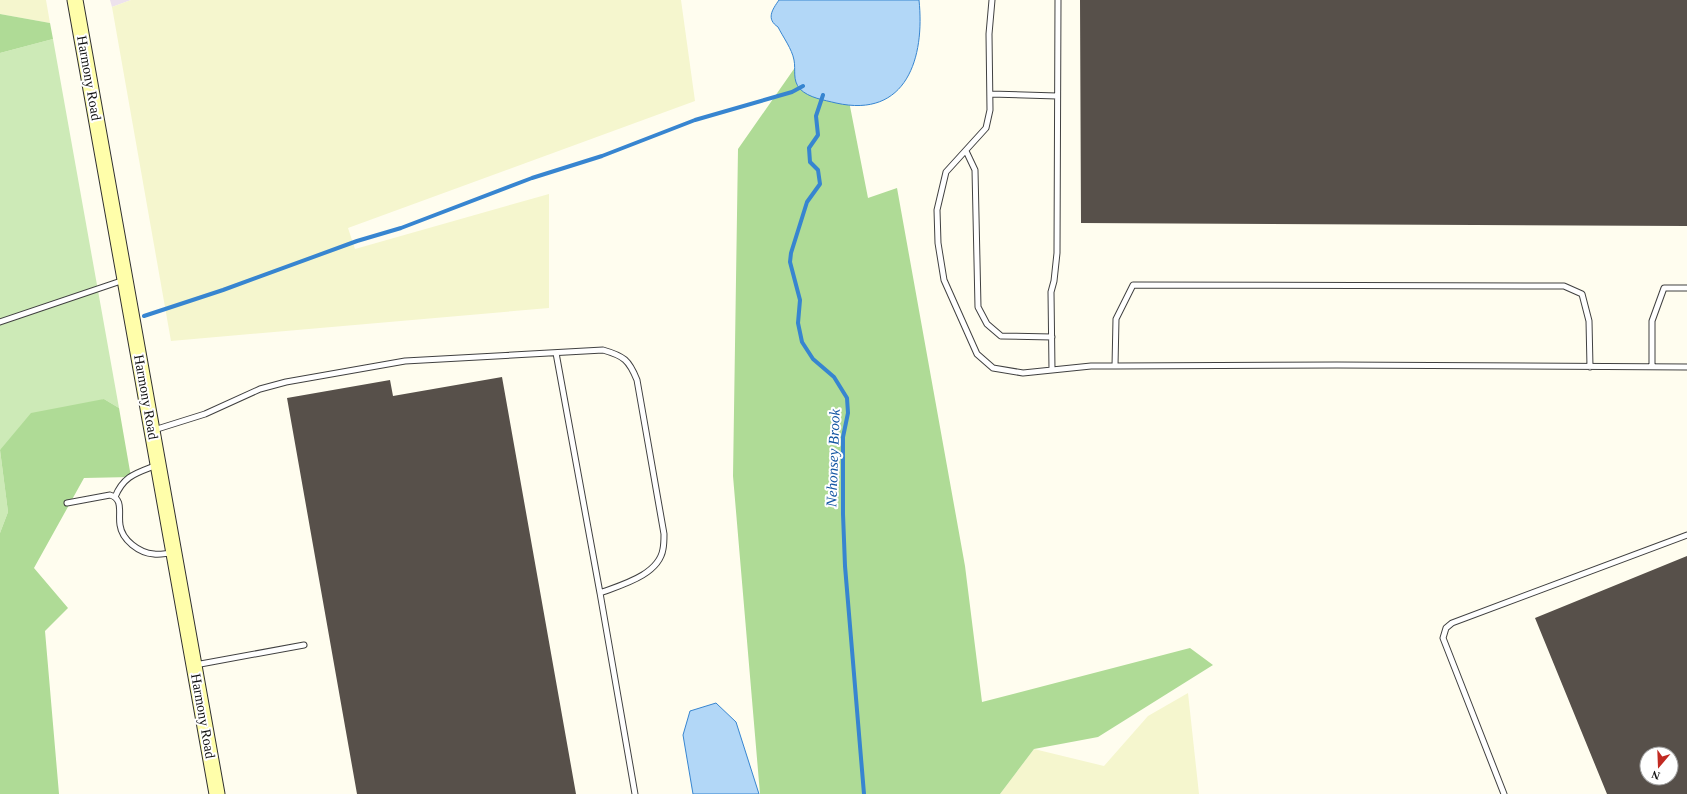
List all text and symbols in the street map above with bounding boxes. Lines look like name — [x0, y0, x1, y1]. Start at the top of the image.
street label: Harmony Road — [74, 34, 104, 122]
street label: Harmony Road — [131, 353, 161, 441]
water label: Nehonsey Brook — [823, 408, 843, 508]
street label: Harmony Road — [188, 672, 218, 760]
north arrow — [1639, 746, 1679, 786]
text: N — [1650, 768, 1661, 782]

